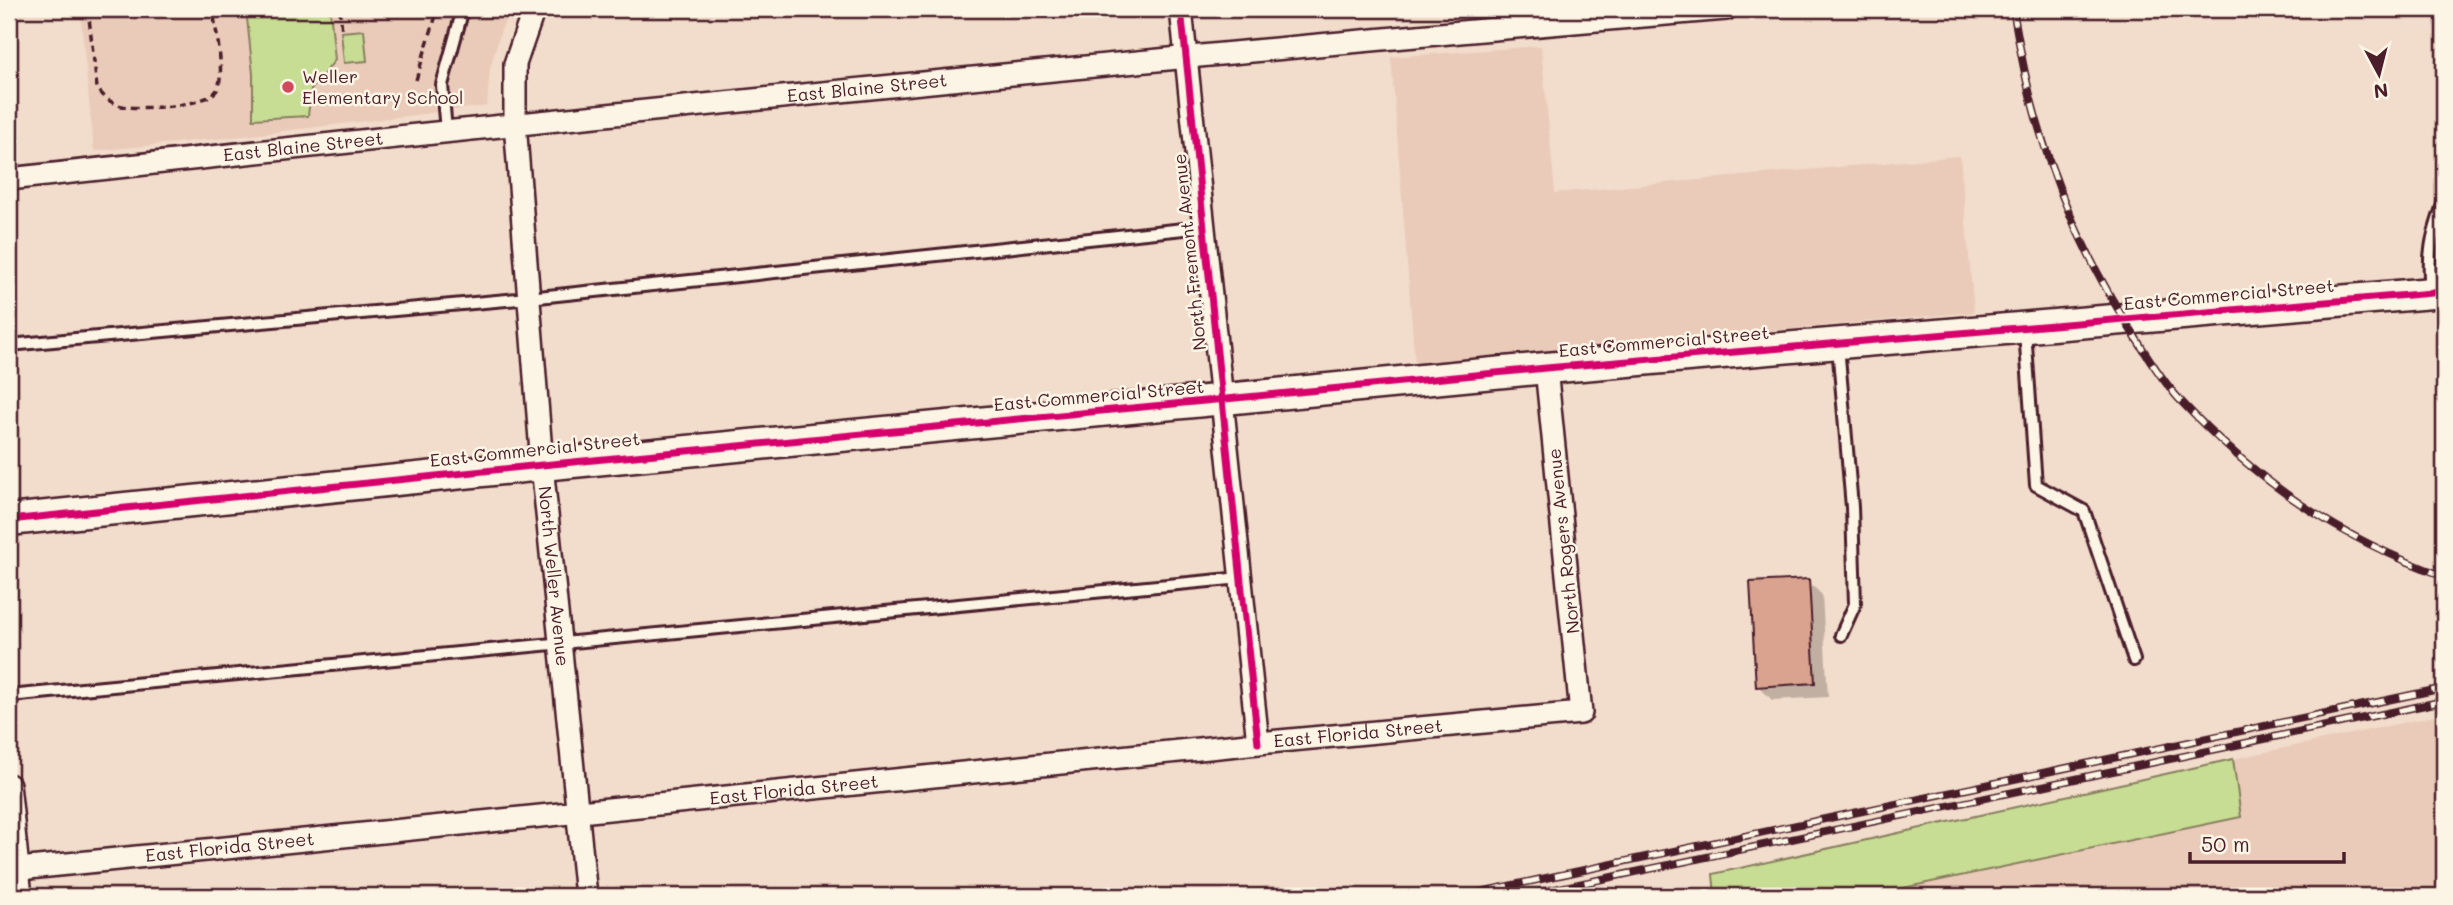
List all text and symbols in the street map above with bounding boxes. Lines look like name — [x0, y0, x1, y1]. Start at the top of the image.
north arrow — [2344, 38, 2414, 108]
place label: Weller Elementary School — [302, 64, 464, 109]
street label: East Blaine Street — [786, 67, 948, 107]
text: N — [2372, 78, 2390, 105]
marker: Weller Elementary School — [280, 79, 296, 95]
street label: East Blaine Street — [222, 125, 384, 166]
street label: North Fremont Avenue — [1167, 152, 1211, 352]
street label: East Commercial Street — [2123, 273, 2335, 315]
street label: East Commercial Street — [1558, 320, 1770, 362]
street label: East Commercial Street — [993, 374, 1205, 416]
street label: East Commercial Street — [429, 426, 641, 472]
street label: North Rogers Avenue — [1541, 447, 1585, 635]
street label: North Weller Avenue — [533, 485, 575, 667]
street label: East Florida Street — [1273, 713, 1444, 752]
street label: East Florida Street — [708, 769, 879, 810]
scale bar — [2190, 821, 2344, 865]
street label: East Florida Street — [144, 826, 315, 867]
text: 50 m — [2201, 830, 2250, 857]

